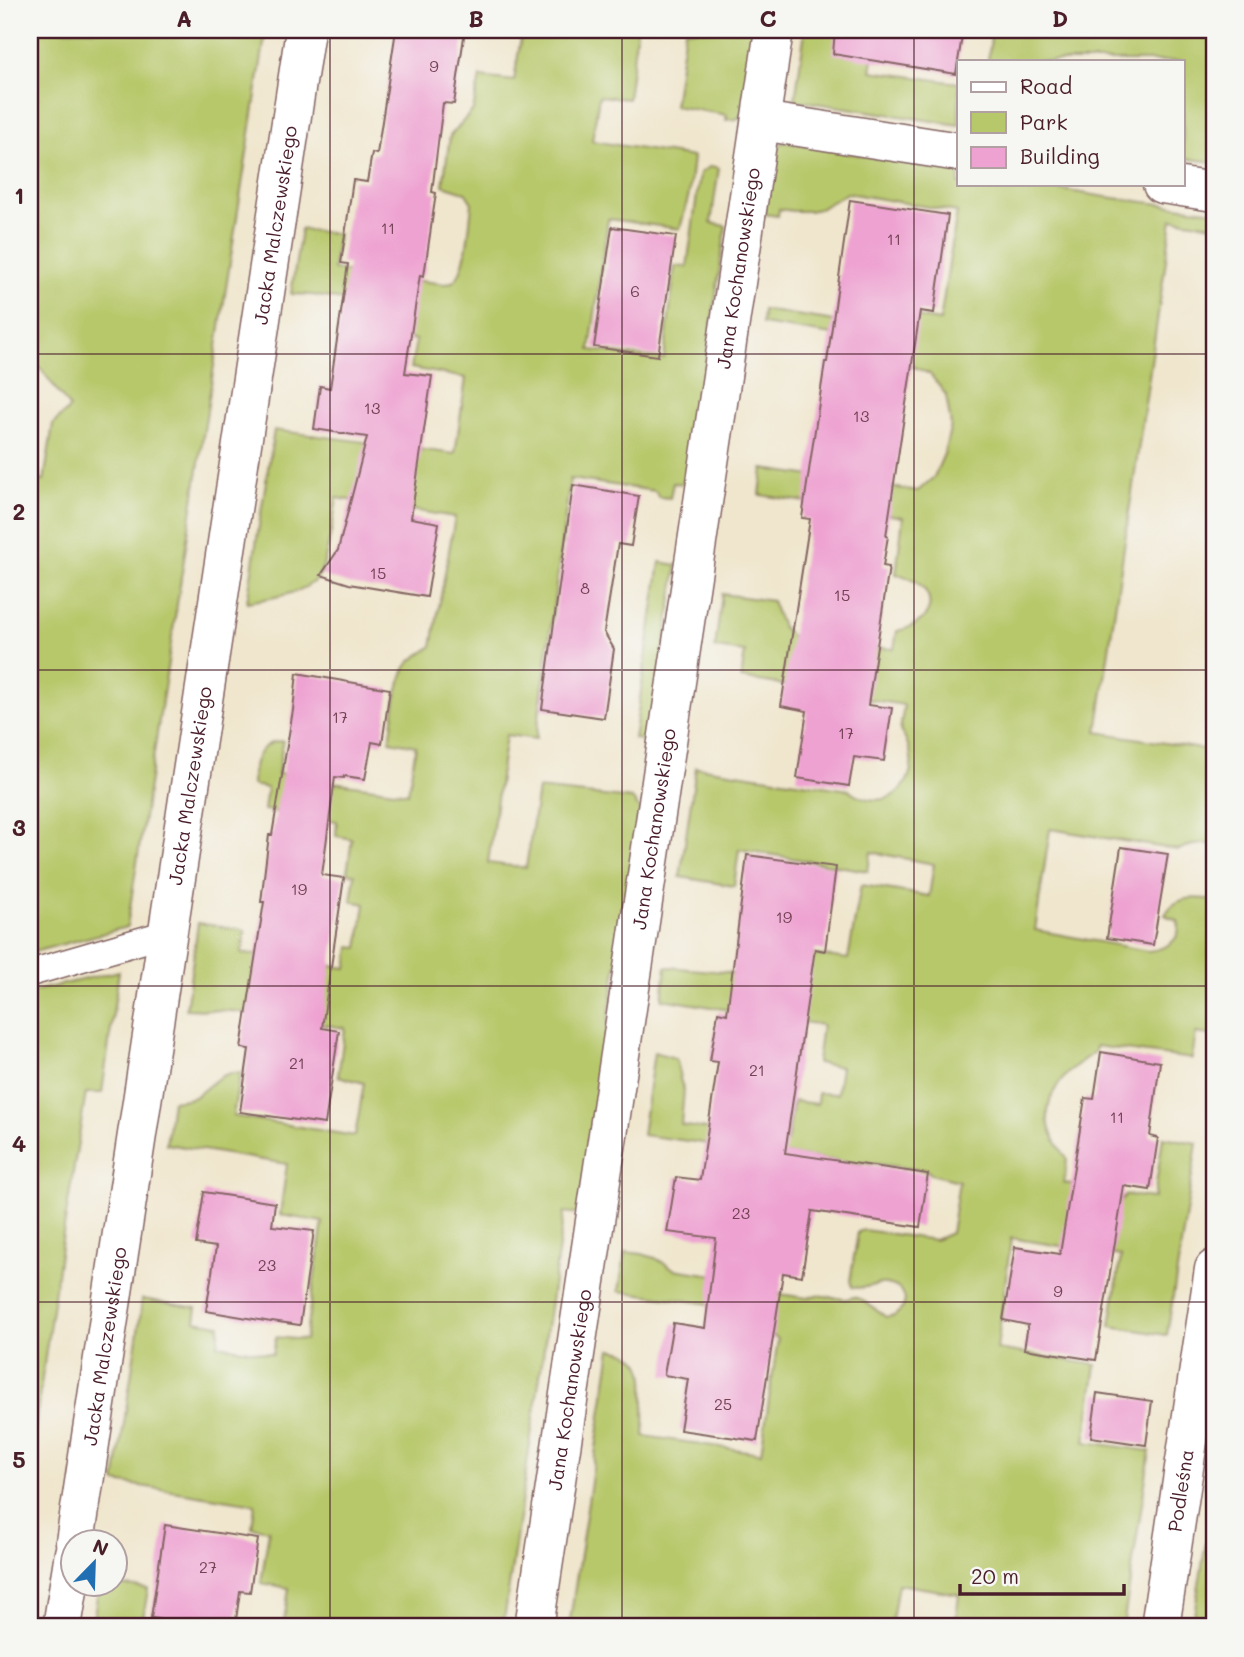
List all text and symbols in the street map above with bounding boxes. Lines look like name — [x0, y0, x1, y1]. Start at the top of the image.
text: A — [176, 3, 192, 33]
text: B — [468, 3, 484, 33]
text: C — [759, 3, 777, 33]
text: D — [1052, 3, 1068, 33]
house number: 9 — [429, 55, 439, 76]
legend — [957, 60, 1184, 186]
text: Road — [1020, 72, 1072, 99]
text: Park — [1020, 108, 1068, 135]
street label: Jacka Malczewskiego — [247, 124, 302, 326]
text: Building — [1020, 142, 1100, 169]
street label: Jana Kochanowskiego — [710, 166, 765, 370]
text: 1 — [14, 180, 24, 210]
house number: 11 — [381, 217, 395, 238]
house number: 11 — [887, 228, 901, 249]
house number: 6 — [630, 280, 640, 301]
house number: 13 — [364, 397, 380, 418]
house number: 13 — [853, 405, 869, 426]
text: 2 — [13, 496, 25, 526]
house number: 15 — [370, 562, 386, 583]
house number: 8 — [580, 577, 590, 598]
house number: 15 — [834, 584, 850, 605]
street label: Jacka Malczewskiego — [162, 684, 217, 887]
house number: 17 — [332, 706, 348, 727]
house number: 17 — [838, 722, 854, 743]
street label: Jana Kochanowskiego — [626, 727, 681, 931]
text: 3 — [12, 812, 26, 842]
house number: 19 — [291, 878, 307, 899]
house number: 19 — [776, 906, 792, 927]
house number: 21 — [289, 1052, 305, 1073]
house number: 21 — [749, 1059, 765, 1080]
house number: 11 — [1110, 1106, 1124, 1127]
text: 4 — [12, 1128, 26, 1158]
house number: 23 — [732, 1202, 750, 1223]
street label: Jacka Malczewskiego — [77, 1245, 132, 1447]
house number: 23 — [258, 1254, 276, 1275]
house number: 9 — [1053, 1280, 1063, 1301]
street label: Jana Kochanowskiego — [542, 1287, 597, 1492]
house number: 25 — [714, 1393, 732, 1414]
text: 5 — [12, 1444, 26, 1474]
street label: Podleśna — [1162, 1448, 1199, 1533]
north arrow — [60, 1528, 130, 1598]
text: N — [89, 1533, 112, 1561]
scale bar — [960, 1552, 1125, 1596]
house number: 27 — [199, 1556, 217, 1577]
text: 20 m — [971, 1562, 1019, 1589]

